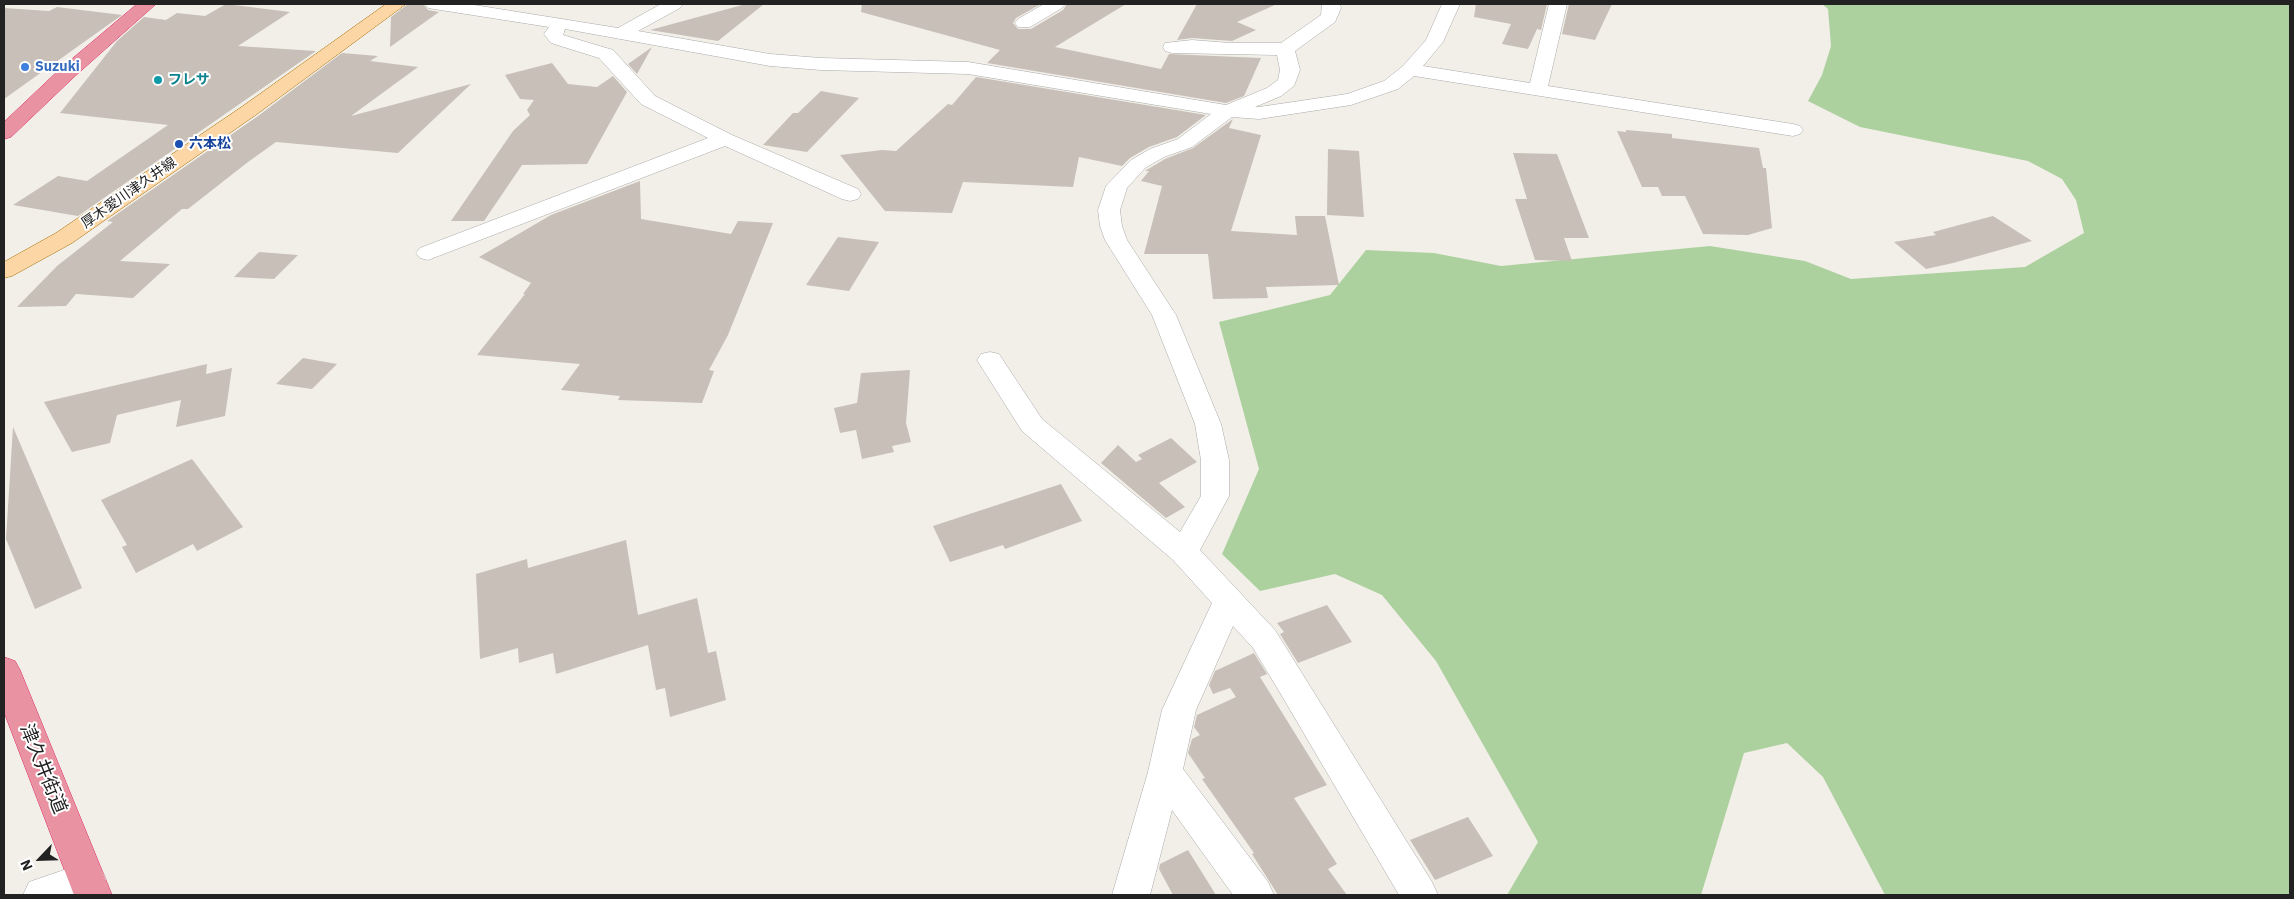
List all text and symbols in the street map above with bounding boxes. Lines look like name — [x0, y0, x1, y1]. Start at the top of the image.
place label: Suzuki — [35, 59, 80, 75]
marker: Suzuki — [19, 61, 31, 73]
place label: フレサ — [168, 72, 210, 88]
marker: フレサ — [152, 74, 164, 86]
place label: 六本松 — [189, 136, 231, 152]
marker: 六本松 — [173, 138, 185, 150]
street label: 厚木愛川津久井線 — [78, 154, 180, 232]
street label: 津久井街道 — [15, 721, 71, 817]
north arrow — [15, 834, 65, 884]
text: N — [16, 857, 37, 873]

